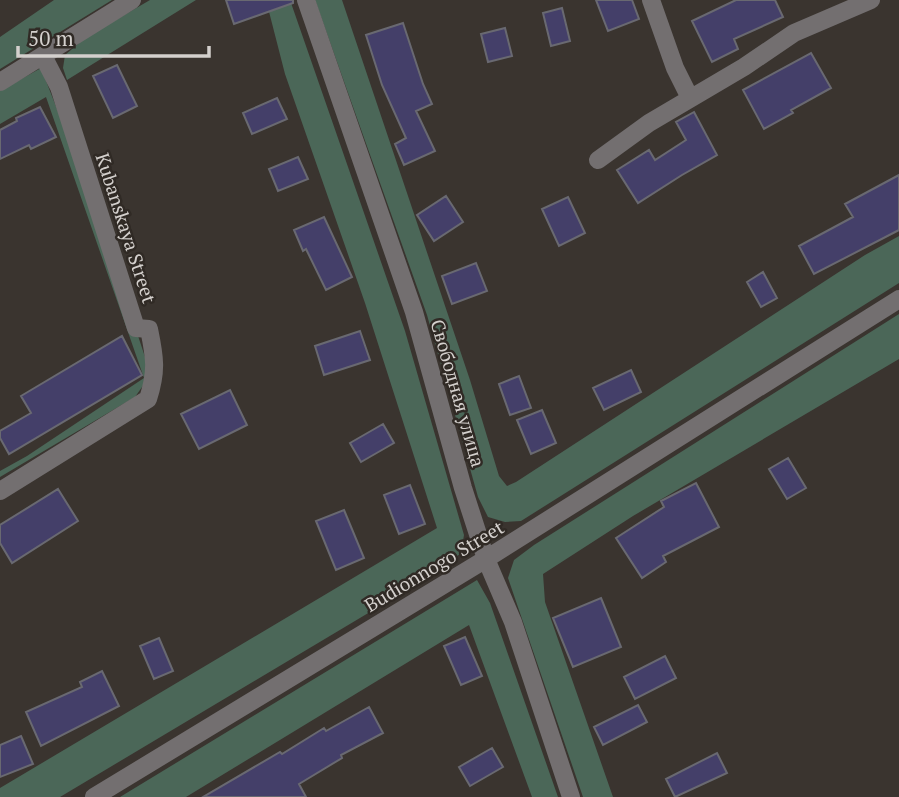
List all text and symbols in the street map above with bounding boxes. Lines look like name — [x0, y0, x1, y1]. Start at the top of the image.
scale bar — [18, 14, 208, 58]
text: 50 m — [28, 24, 74, 52]
street label: Kubanskaya Street — [90, 150, 163, 306]
street label: Свободная улица — [425, 316, 492, 470]
street label: Budionnogo Street — [359, 514, 508, 617]

